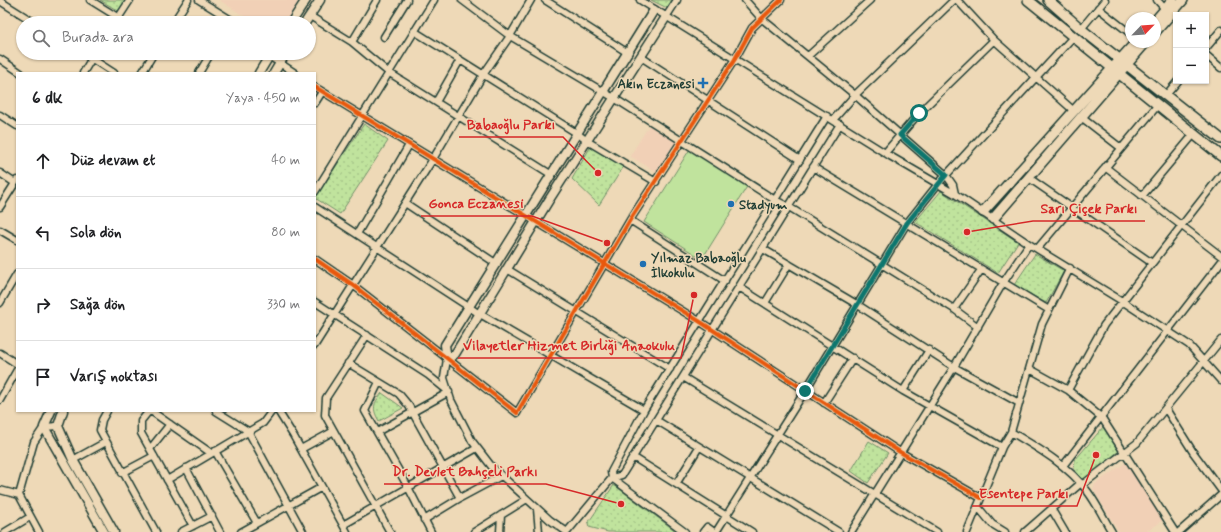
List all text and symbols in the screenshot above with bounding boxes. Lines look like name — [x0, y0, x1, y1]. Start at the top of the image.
north arrow — [1125, 12, 1161, 48]
map controls — [1173, 12, 1209, 84]
button: + — [1173, 12, 1209, 48]
search box — [16, 16, 316, 60]
icon: search — [30, 27, 52, 49]
text: Burada ara — [62, 28, 134, 48]
button: − — [1173, 48, 1209, 84]
place label: Akın Eczanesi — [618, 76, 695, 93]
marker: Akın Eczanesi — [698, 78, 708, 88]
text: 6 dk — [32, 87, 63, 109]
text: Yaya · 450 m — [226, 90, 300, 107]
route start — [910, 104, 928, 122]
callout: Babaoğlu Parkı — [459, 111, 563, 137]
text: Babaoğlu Parkı — [467, 116, 555, 135]
icon: ahead — [32, 150, 54, 172]
text: Düz devam et — [70, 151, 155, 171]
text: 40 m — [271, 152, 300, 169]
callout: Gonca Eczanesi — [421, 190, 532, 216]
text: Gonca Eczanesi — [429, 195, 523, 213]
callout: Sarı Çiçek Parkı — [1033, 195, 1145, 221]
place label: Stadyum — [739, 197, 788, 214]
marker: Stadyum — [726, 199, 736, 209]
text: Sarı Çiçek Parkı — [1040, 200, 1138, 218]
icon: left — [32, 222, 54, 244]
text: Sola dön — [70, 223, 122, 243]
text: 80 m — [271, 224, 300, 241]
place label: Yılmaz Babaoğlu İlkokulu — [651, 250, 746, 282]
marker: Yılmaz Babaoğlu İlkokulu — [638, 259, 648, 269]
icon: right — [32, 294, 54, 316]
text: Sağa dön — [70, 295, 125, 315]
text: 330 m — [267, 296, 300, 313]
callout: Vilayetler Hizmet Birliği Anaokulu — [458, 332, 681, 358]
text: Vilayetler Hizmet Birliği Anaokulu — [463, 337, 675, 356]
icon: arrive — [32, 366, 54, 388]
text: Varış noktası — [70, 367, 158, 387]
route end — [796, 382, 814, 400]
callout: Dr. Devlet Bahçeli Parkı — [384, 458, 546, 484]
text: Dr. Devlet Bahçeli Parkı — [392, 463, 538, 481]
callout: Esentepe Parkı — [972, 480, 1077, 506]
text: Esentepe Parkı — [979, 485, 1069, 503]

